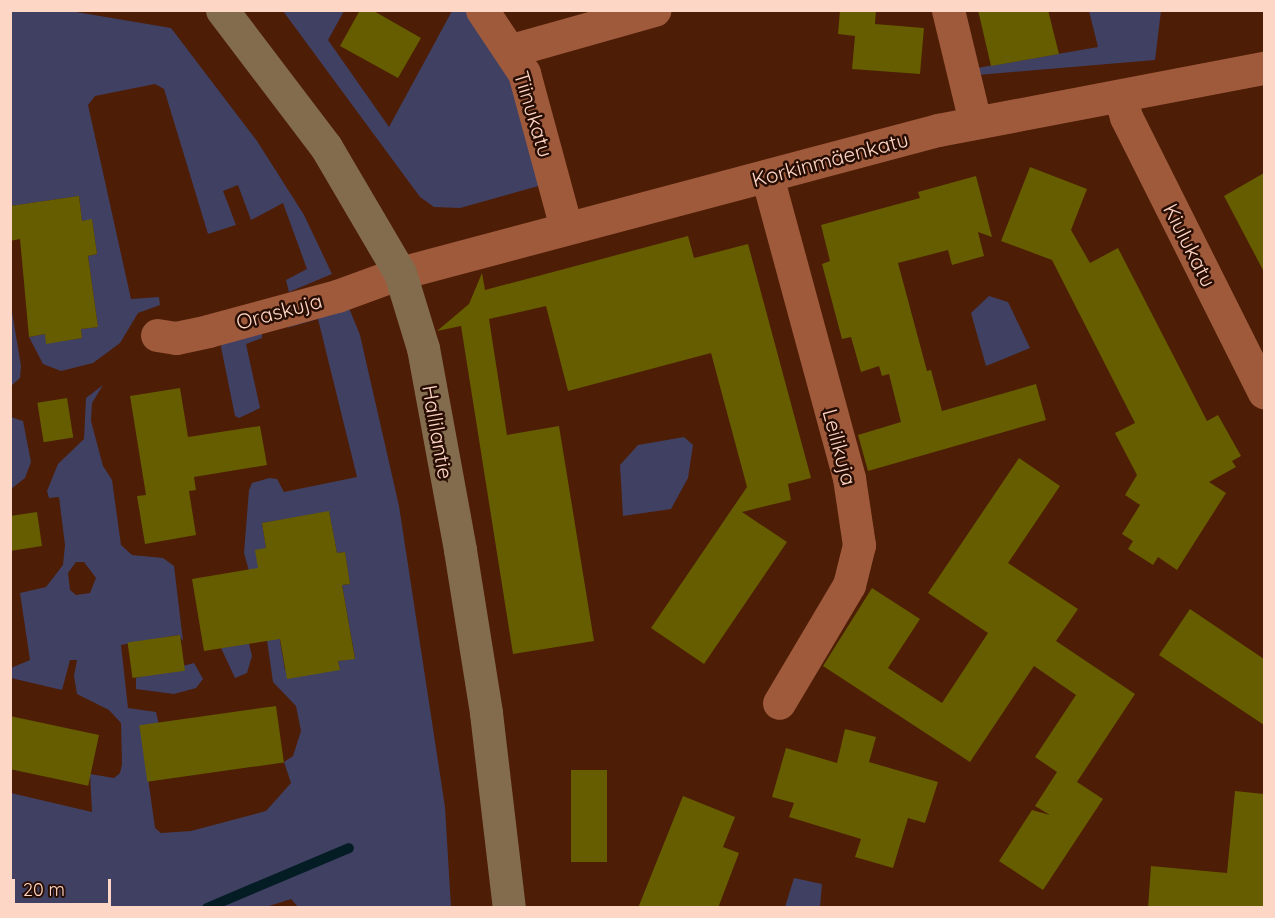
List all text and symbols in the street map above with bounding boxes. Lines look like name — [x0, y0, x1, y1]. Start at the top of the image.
street label: Tiinukatu — [509, 68, 559, 160]
street label: Korkinmäenkatu — [749, 126, 911, 192]
street label: Kiulukatu — [1158, 199, 1222, 291]
street label: Oraskuja — [233, 287, 325, 335]
street label: Hallilantie — [417, 383, 459, 481]
street label: Leilikuja — [818, 406, 862, 488]
scale bar — [15, 867, 114, 905]
text: 20 m — [23, 878, 65, 901]

